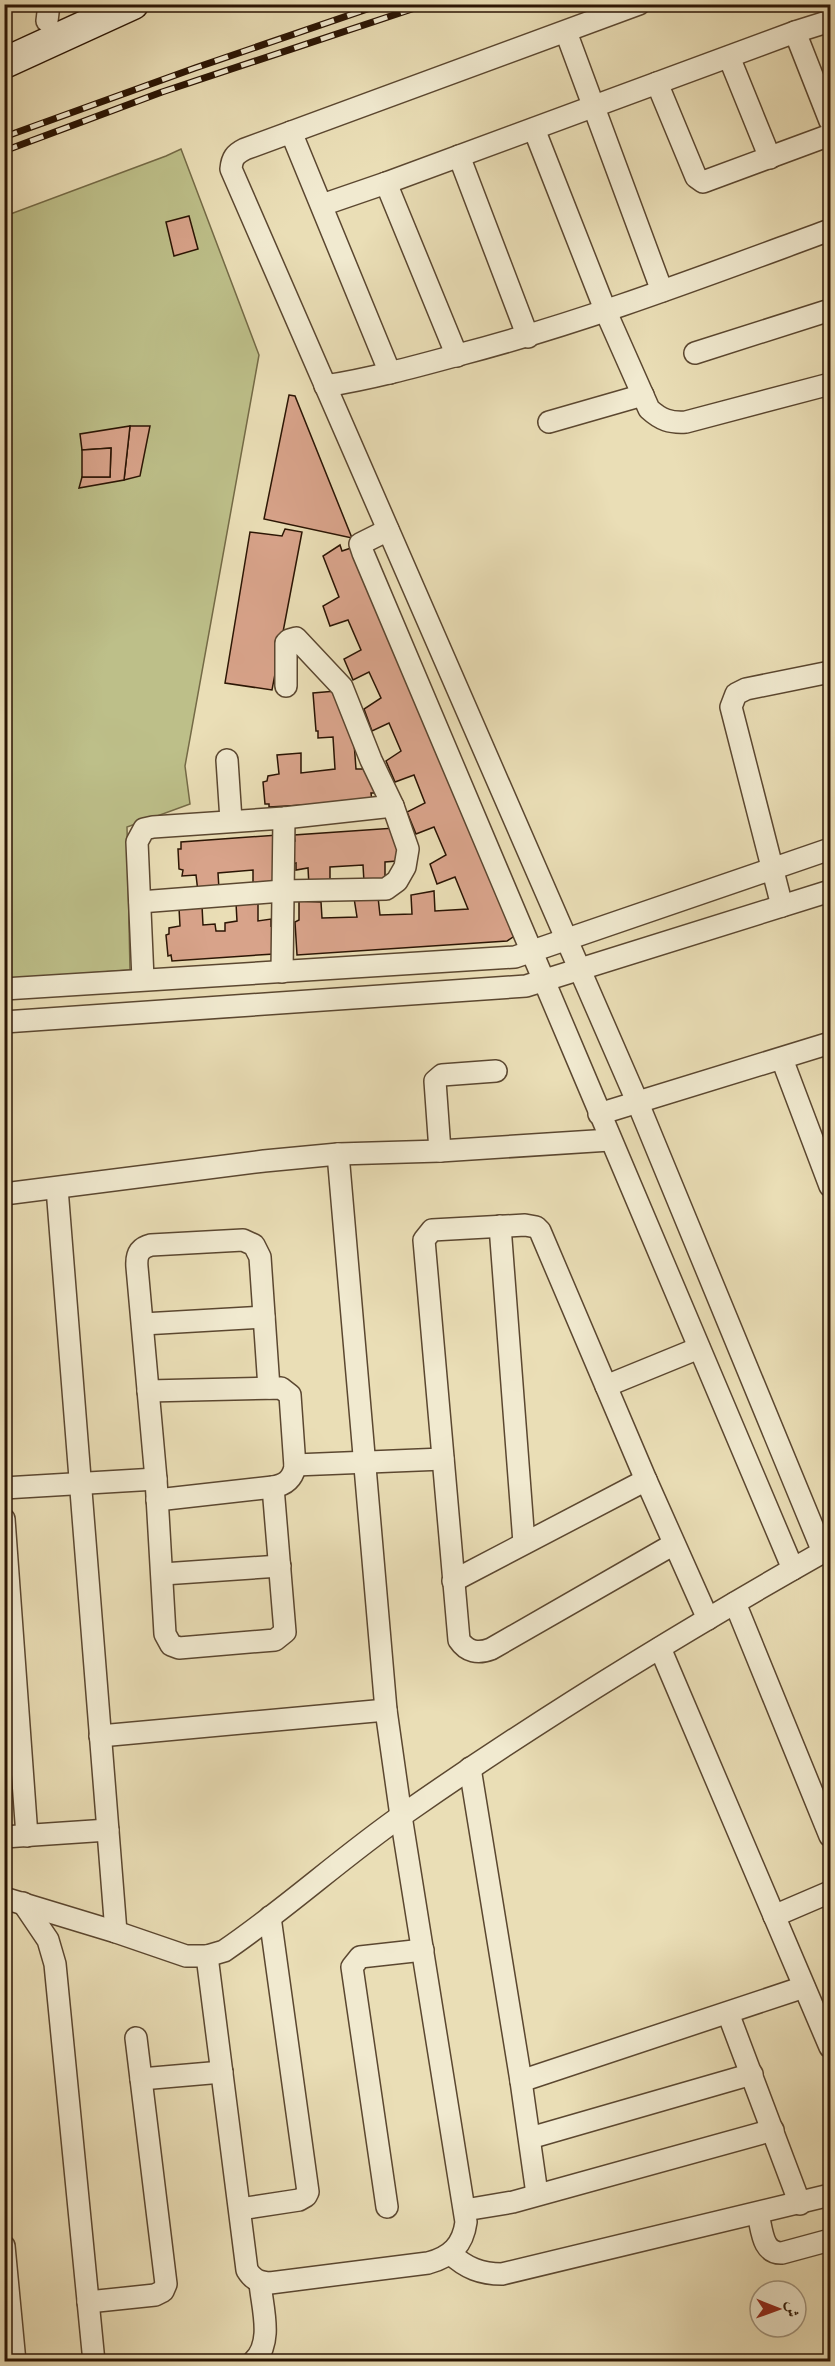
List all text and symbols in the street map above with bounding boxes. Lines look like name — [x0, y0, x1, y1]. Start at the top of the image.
north arrow — [748, 2279, 808, 2339]
text: ش — [781, 2301, 803, 2317]

